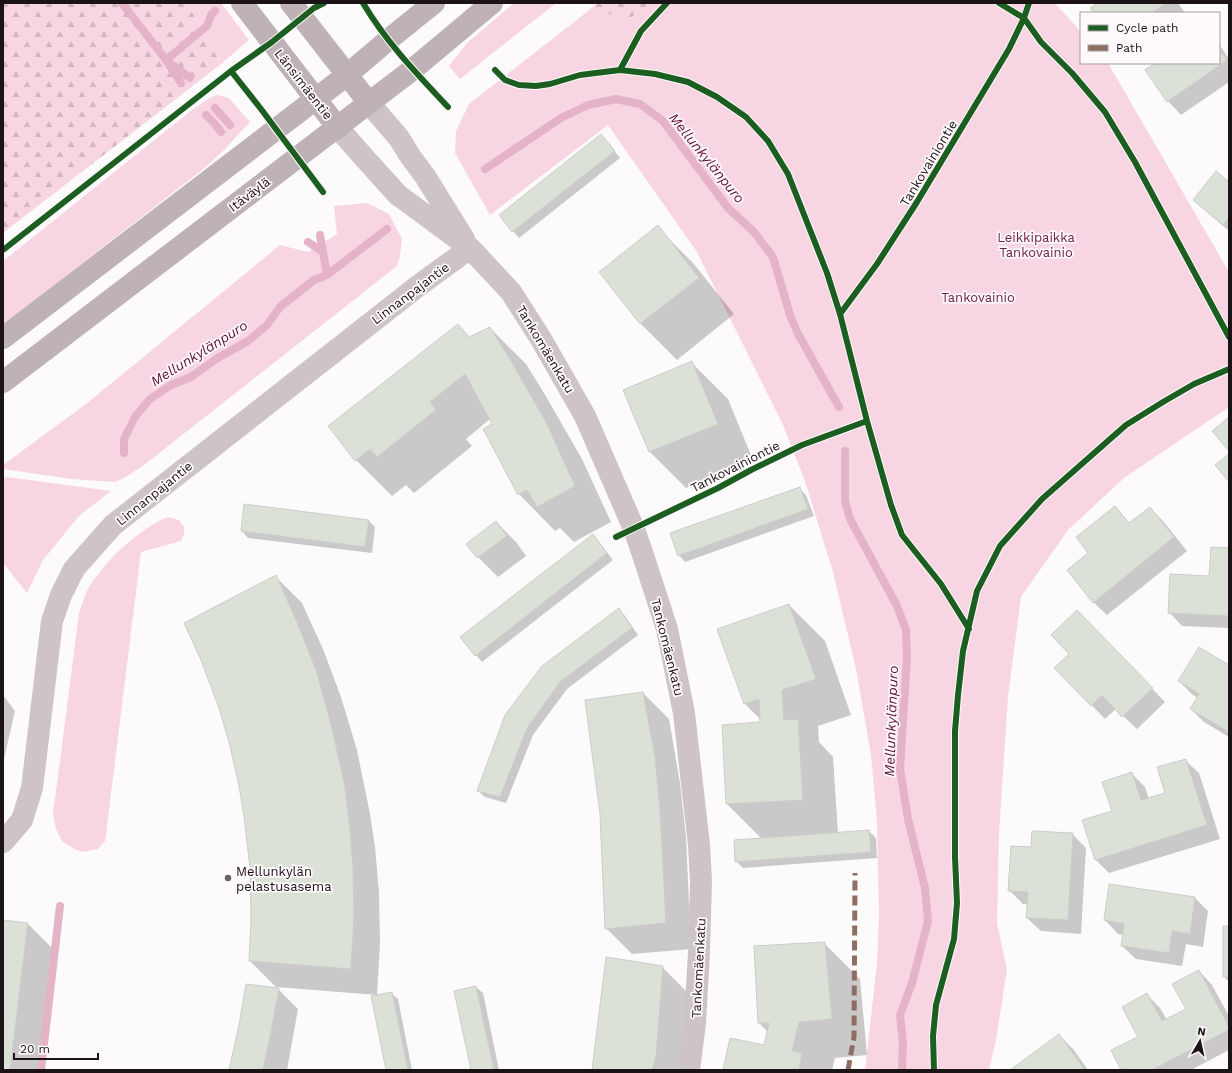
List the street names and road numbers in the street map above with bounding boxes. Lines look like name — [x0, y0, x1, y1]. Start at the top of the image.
street label: Länsimäentie — [271, 46, 336, 122]
street label: Tankovainiontie — [897, 117, 960, 209]
street label: Itäväylä — [226, 174, 274, 215]
street label: Linnanpajantie — [368, 259, 452, 328]
street label: Tankomäenkatu — [513, 303, 578, 396]
street label: Tankovainiontie — [688, 438, 782, 495]
street label: Linnanpajantie — [113, 458, 195, 529]
street label: Tankomäenkatu — [648, 597, 687, 697]
street label: Tankomäenkatu — [688, 918, 709, 1018]

